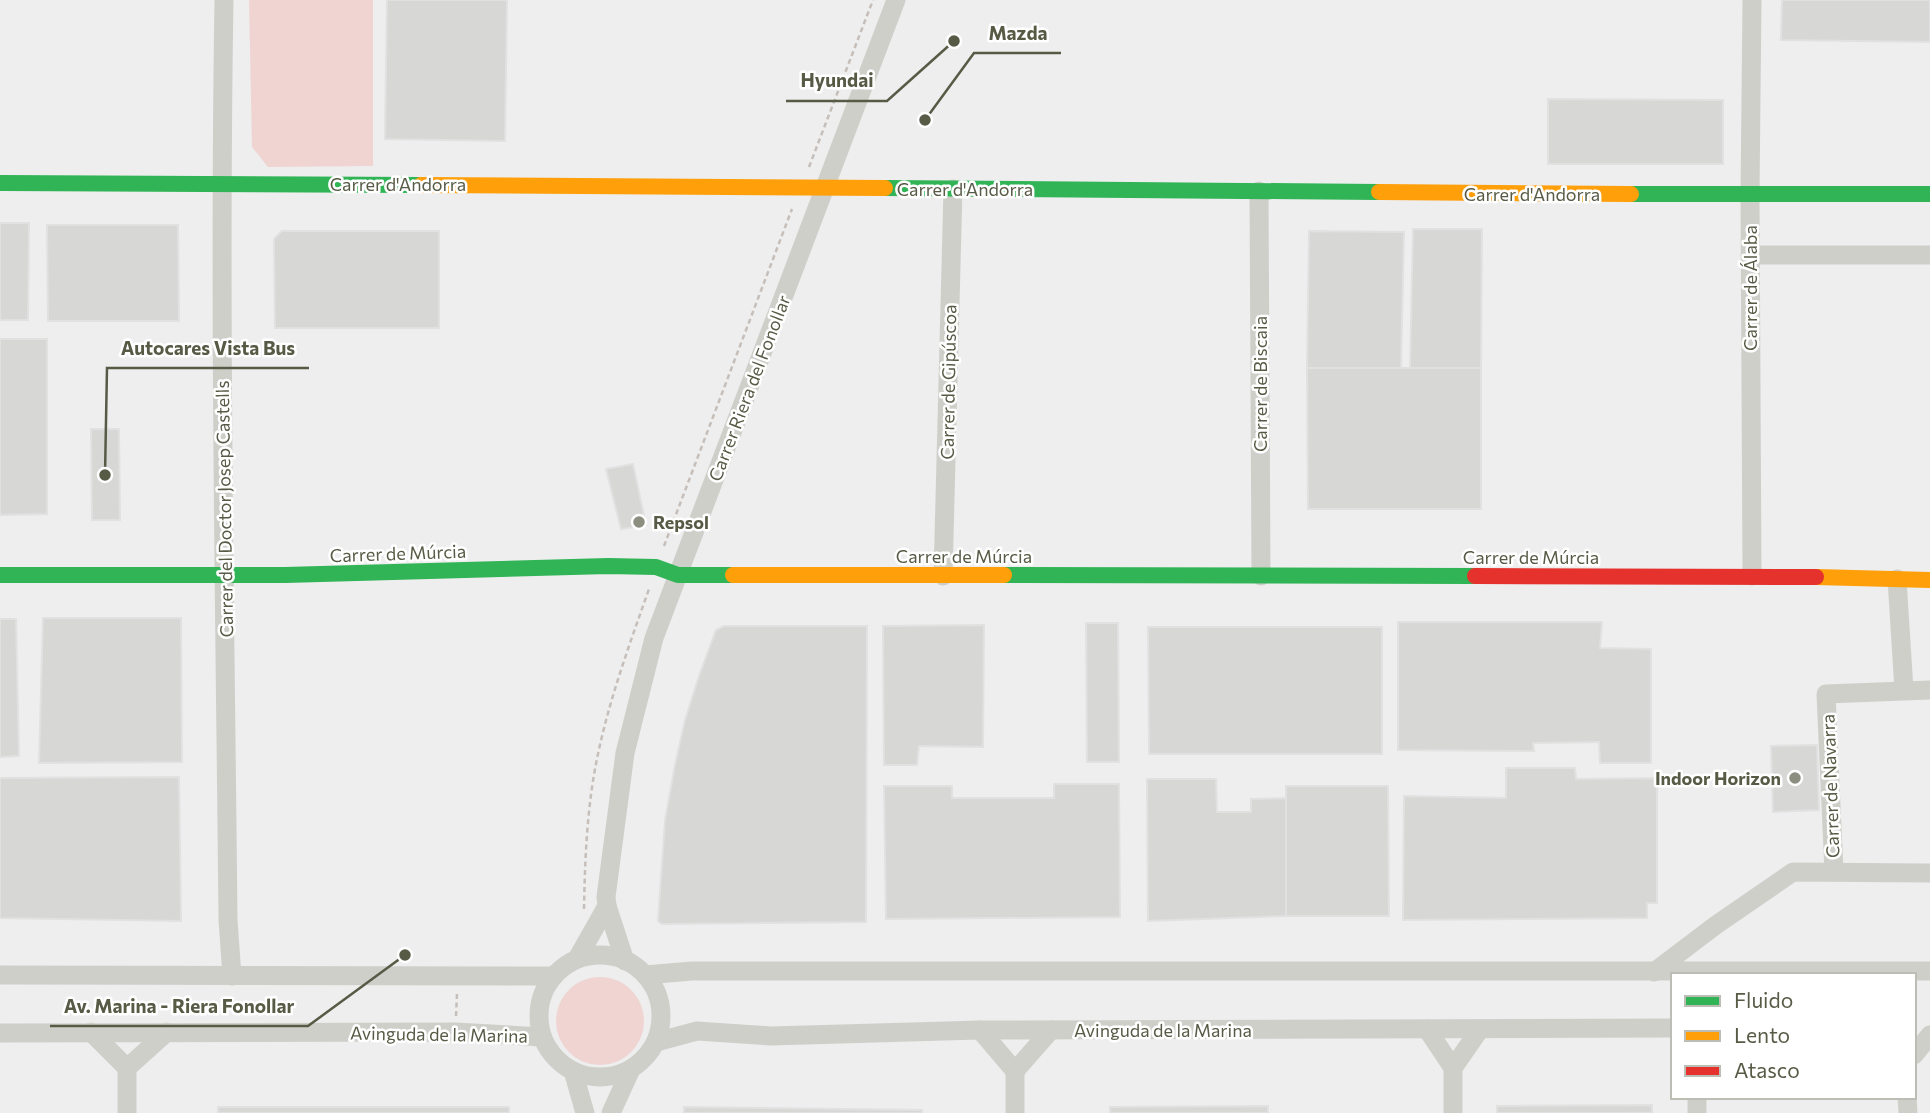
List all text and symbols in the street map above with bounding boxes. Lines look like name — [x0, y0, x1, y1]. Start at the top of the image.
callout: Mazda — [974, 13, 1061, 53]
text: Mazda — [988, 21, 1048, 44]
callout: Hyundai — [786, 61, 887, 101]
text: Hyundai — [801, 68, 873, 91]
street label: Carrer d'Andorra — [330, 173, 466, 195]
street label: Carrer d'Andorra — [897, 178, 1033, 200]
street label: Carrer d'Andorra — [1464, 183, 1600, 205]
street label: Carrer de Álaba — [1739, 225, 1761, 351]
street label: Carrer Riera del Fonollar — [703, 292, 795, 484]
street label: Carrer de Gipúscoa — [936, 304, 960, 460]
street label: Carrer de Biscaia — [1249, 316, 1271, 452]
callout: Autocares Vista Bus — [107, 328, 309, 368]
text: Autocares Vista Bus — [121, 336, 295, 359]
street label: Carrer del Doctor Josep Castells — [211, 380, 237, 638]
place label: Repsol — [653, 511, 709, 533]
marker: Repsol — [631, 514, 647, 530]
street label: Carrer de Múrcia — [329, 540, 467, 566]
street label: Carrer de Múrcia — [896, 545, 1032, 567]
street label: Carrer de Múrcia — [1463, 546, 1599, 568]
street label: Carrer de Navarra — [1816, 714, 1844, 858]
place label: Indoor Horizon — [1655, 767, 1781, 789]
marker: Indoor Horizon — [1787, 770, 1803, 786]
legend — [1671, 973, 1916, 1099]
callout: Av. Marina - Riera Fonollar — [50, 986, 308, 1026]
text: Fluido — [1734, 987, 1793, 1012]
text: Av. Marina - Riera Fonollar — [64, 994, 294, 1017]
street label: Avinguda de la Marina — [1074, 1019, 1252, 1041]
street label: Avinguda de la Marina — [350, 1021, 528, 1047]
text: Lento — [1734, 1022, 1790, 1047]
text: Atasco — [1734, 1057, 1800, 1082]

